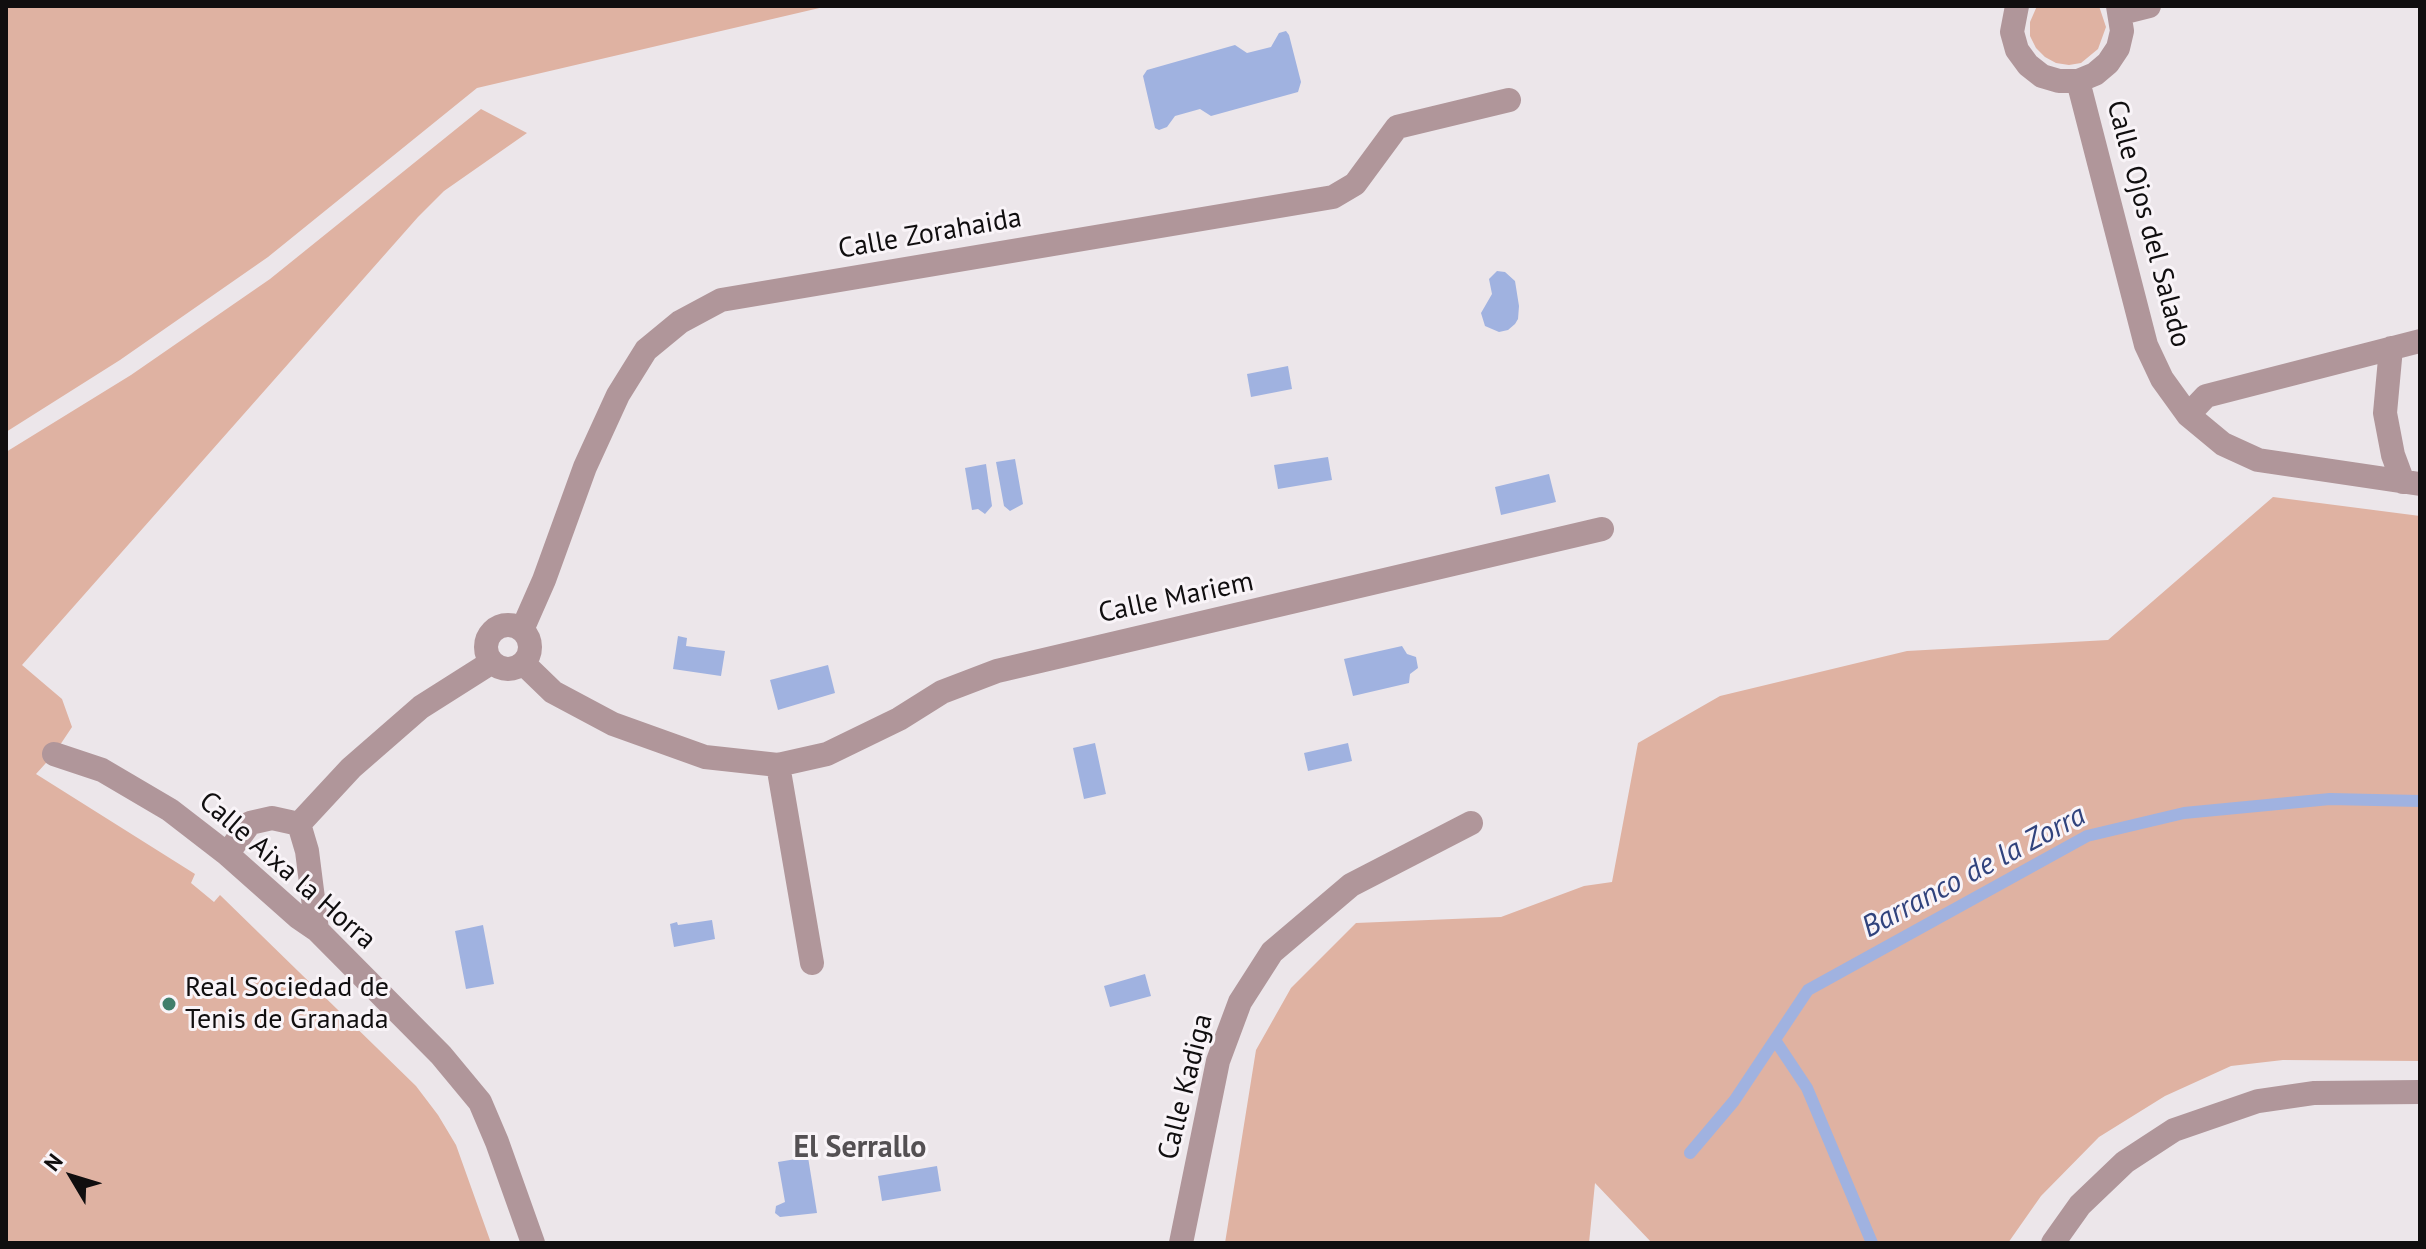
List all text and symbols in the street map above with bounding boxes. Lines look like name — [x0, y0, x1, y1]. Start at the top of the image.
street label: Calle Ojos del Salado — [2099, 97, 2197, 351]
street label: Calle Zorahaida — [836, 201, 1024, 267]
street label: Calle Mariem — [1095, 565, 1257, 631]
street label: Calle Aixa la Horra — [192, 785, 382, 957]
water label: Barranco de la Zorra — [1856, 798, 2092, 946]
place label: Real Sociedad de Tenis de Granada — [185, 971, 389, 1037]
marker: Real Sociedad de Tenis de Granada — [160, 995, 178, 1013]
street label: Calle Kadiga — [1152, 1011, 1220, 1163]
district label: El Serrallo — [794, 1130, 926, 1166]
north arrow — [32, 1137, 112, 1217]
text: N — [38, 1148, 69, 1177]

